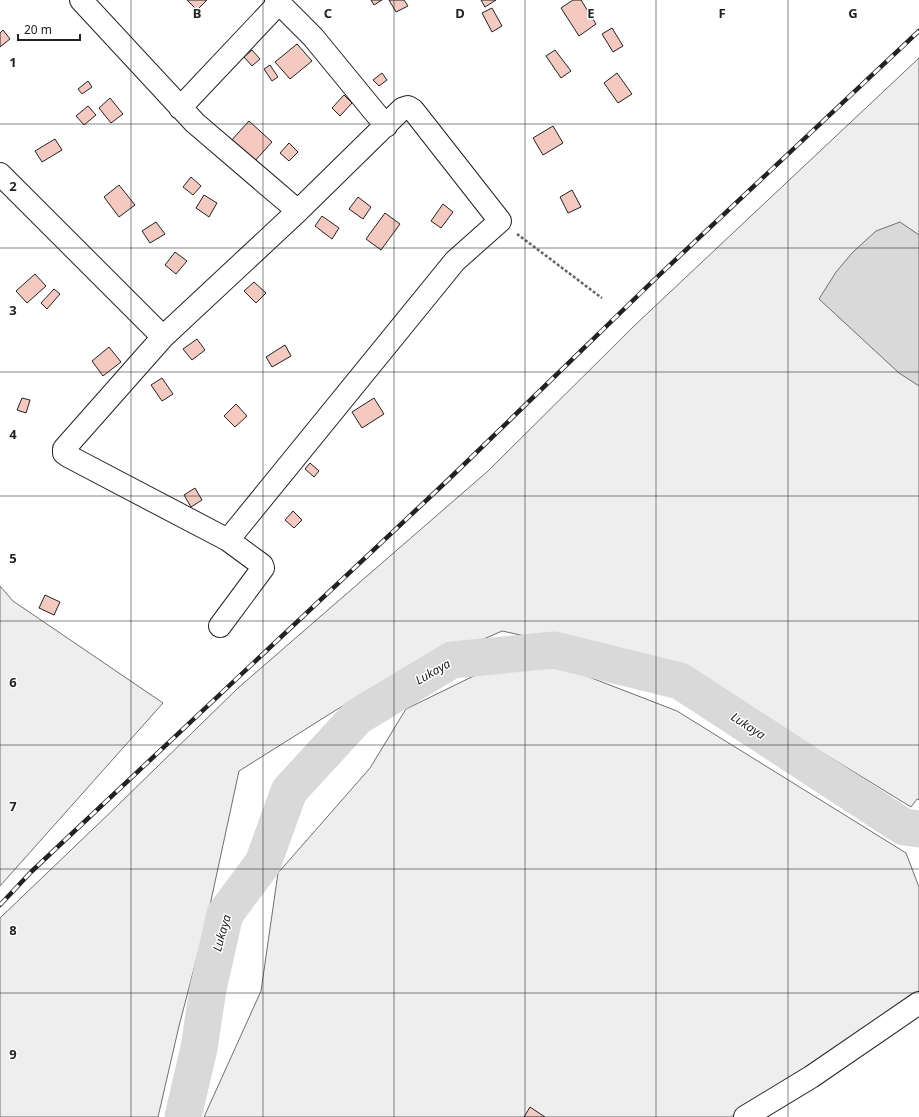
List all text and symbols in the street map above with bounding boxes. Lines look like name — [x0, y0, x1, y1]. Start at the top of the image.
text: B — [193, 4, 201, 22]
text: C — [324, 4, 332, 22]
text: D — [455, 4, 465, 22]
text: E — [587, 4, 595, 22]
text: F — [718, 4, 726, 22]
text: G — [848, 4, 858, 22]
scale bar — [18, 16, 80, 42]
text: 20 m — [24, 21, 52, 38]
text: 1 — [9, 53, 17, 71]
text: 2 — [9, 177, 17, 195]
text: 3 — [9, 301, 17, 319]
text: 4 — [9, 425, 17, 443]
text: 5 — [9, 549, 17, 567]
water label: Lukaya — [412, 655, 454, 688]
text: 6 — [9, 673, 17, 691]
water label: Lukaya — [728, 708, 769, 743]
text: 7 — [9, 797, 17, 815]
water label: Lukaya — [208, 912, 235, 953]
text: 8 — [9, 921, 17, 939]
text: 9 — [9, 1045, 17, 1063]

